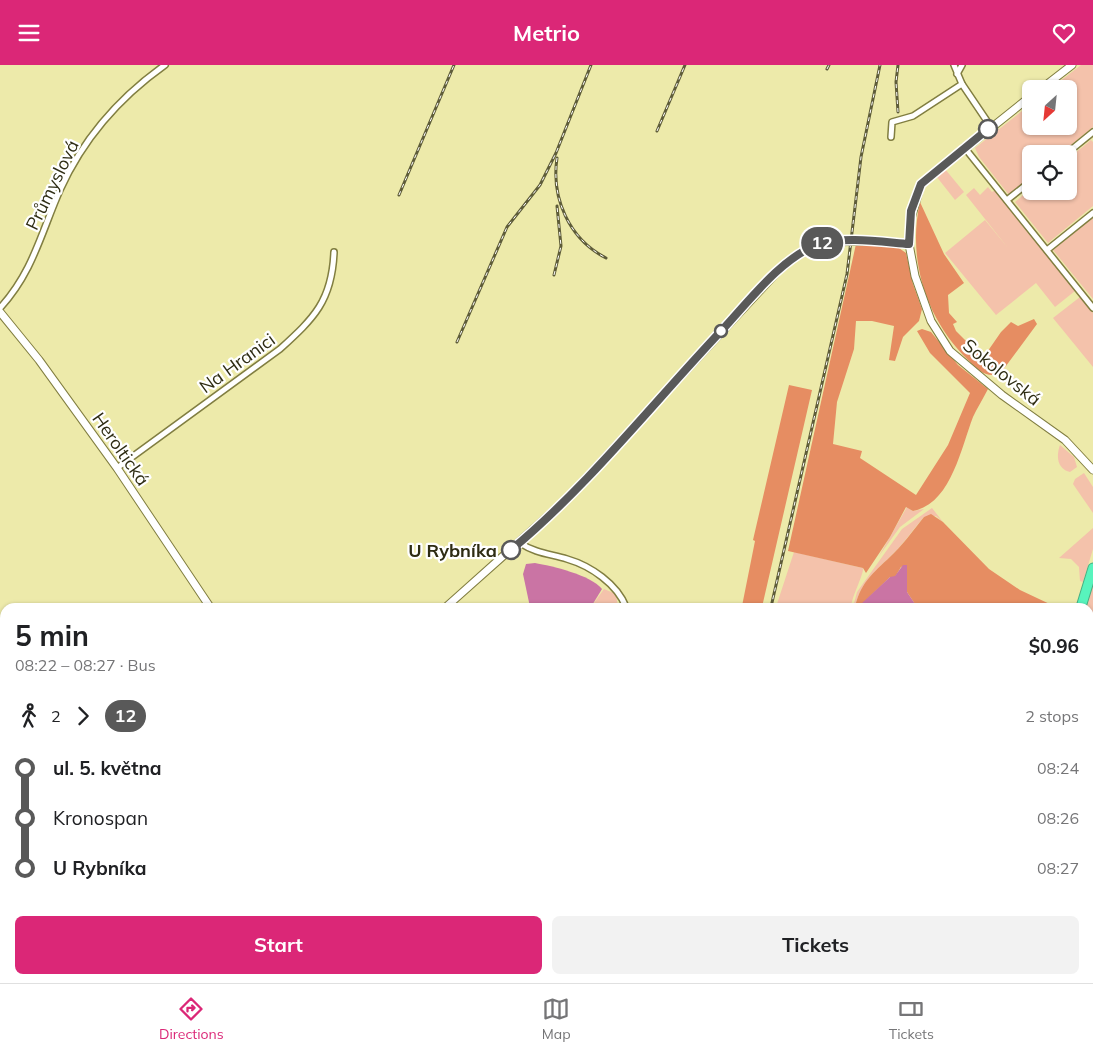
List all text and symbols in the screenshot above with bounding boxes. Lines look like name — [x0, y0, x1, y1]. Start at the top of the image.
icon: menu — [15, 19, 43, 47]
text: Metrio — [513, 19, 580, 47]
icon: heart — [1050, 19, 1078, 47]
north arrow — [1022, 80, 1078, 135]
map controls — [1022, 80, 1077, 200]
unlabelled marker — [978, 119, 998, 139]
street label: Průmyslová — [20, 136, 84, 234]
button: locate — [1022, 145, 1077, 200]
line badge: 12 — [800, 227, 844, 259]
text: 12 — [811, 231, 833, 254]
unlabelled marker — [714, 324, 728, 338]
street label: Na Hranici — [195, 328, 279, 398]
street label: Sokolovská — [958, 334, 1046, 410]
street label: Heroltická — [87, 408, 155, 490]
place label: U Rybníka — [408, 539, 497, 562]
marker: U Rybníka — [501, 540, 521, 560]
text: 5 min — [15, 618, 89, 653]
text: $0.96 — [1029, 634, 1079, 658]
text: 08:22 – 08:27 · Bus — [15, 655, 156, 675]
icon: walk — [15, 702, 43, 730]
icon: forward — [69, 702, 97, 730]
text: 12 — [115, 704, 136, 727]
text: 2 — [51, 706, 61, 726]
text: 2 stops — [1025, 706, 1079, 726]
text: ul. 5. května — [53, 756, 162, 780]
text: 08:24 — [1037, 758, 1079, 778]
text: Kronospan — [53, 806, 148, 830]
text: 08:26 — [1037, 808, 1079, 828]
text: U Rybníka — [53, 856, 147, 880]
text: 08:27 — [1037, 858, 1079, 878]
button: Start — [15, 916, 542, 974]
button: Tickets — [552, 916, 1079, 974]
tab: Directions — [159, 995, 224, 1043]
tab: Map — [542, 995, 571, 1043]
tab: Tickets — [889, 995, 934, 1043]

